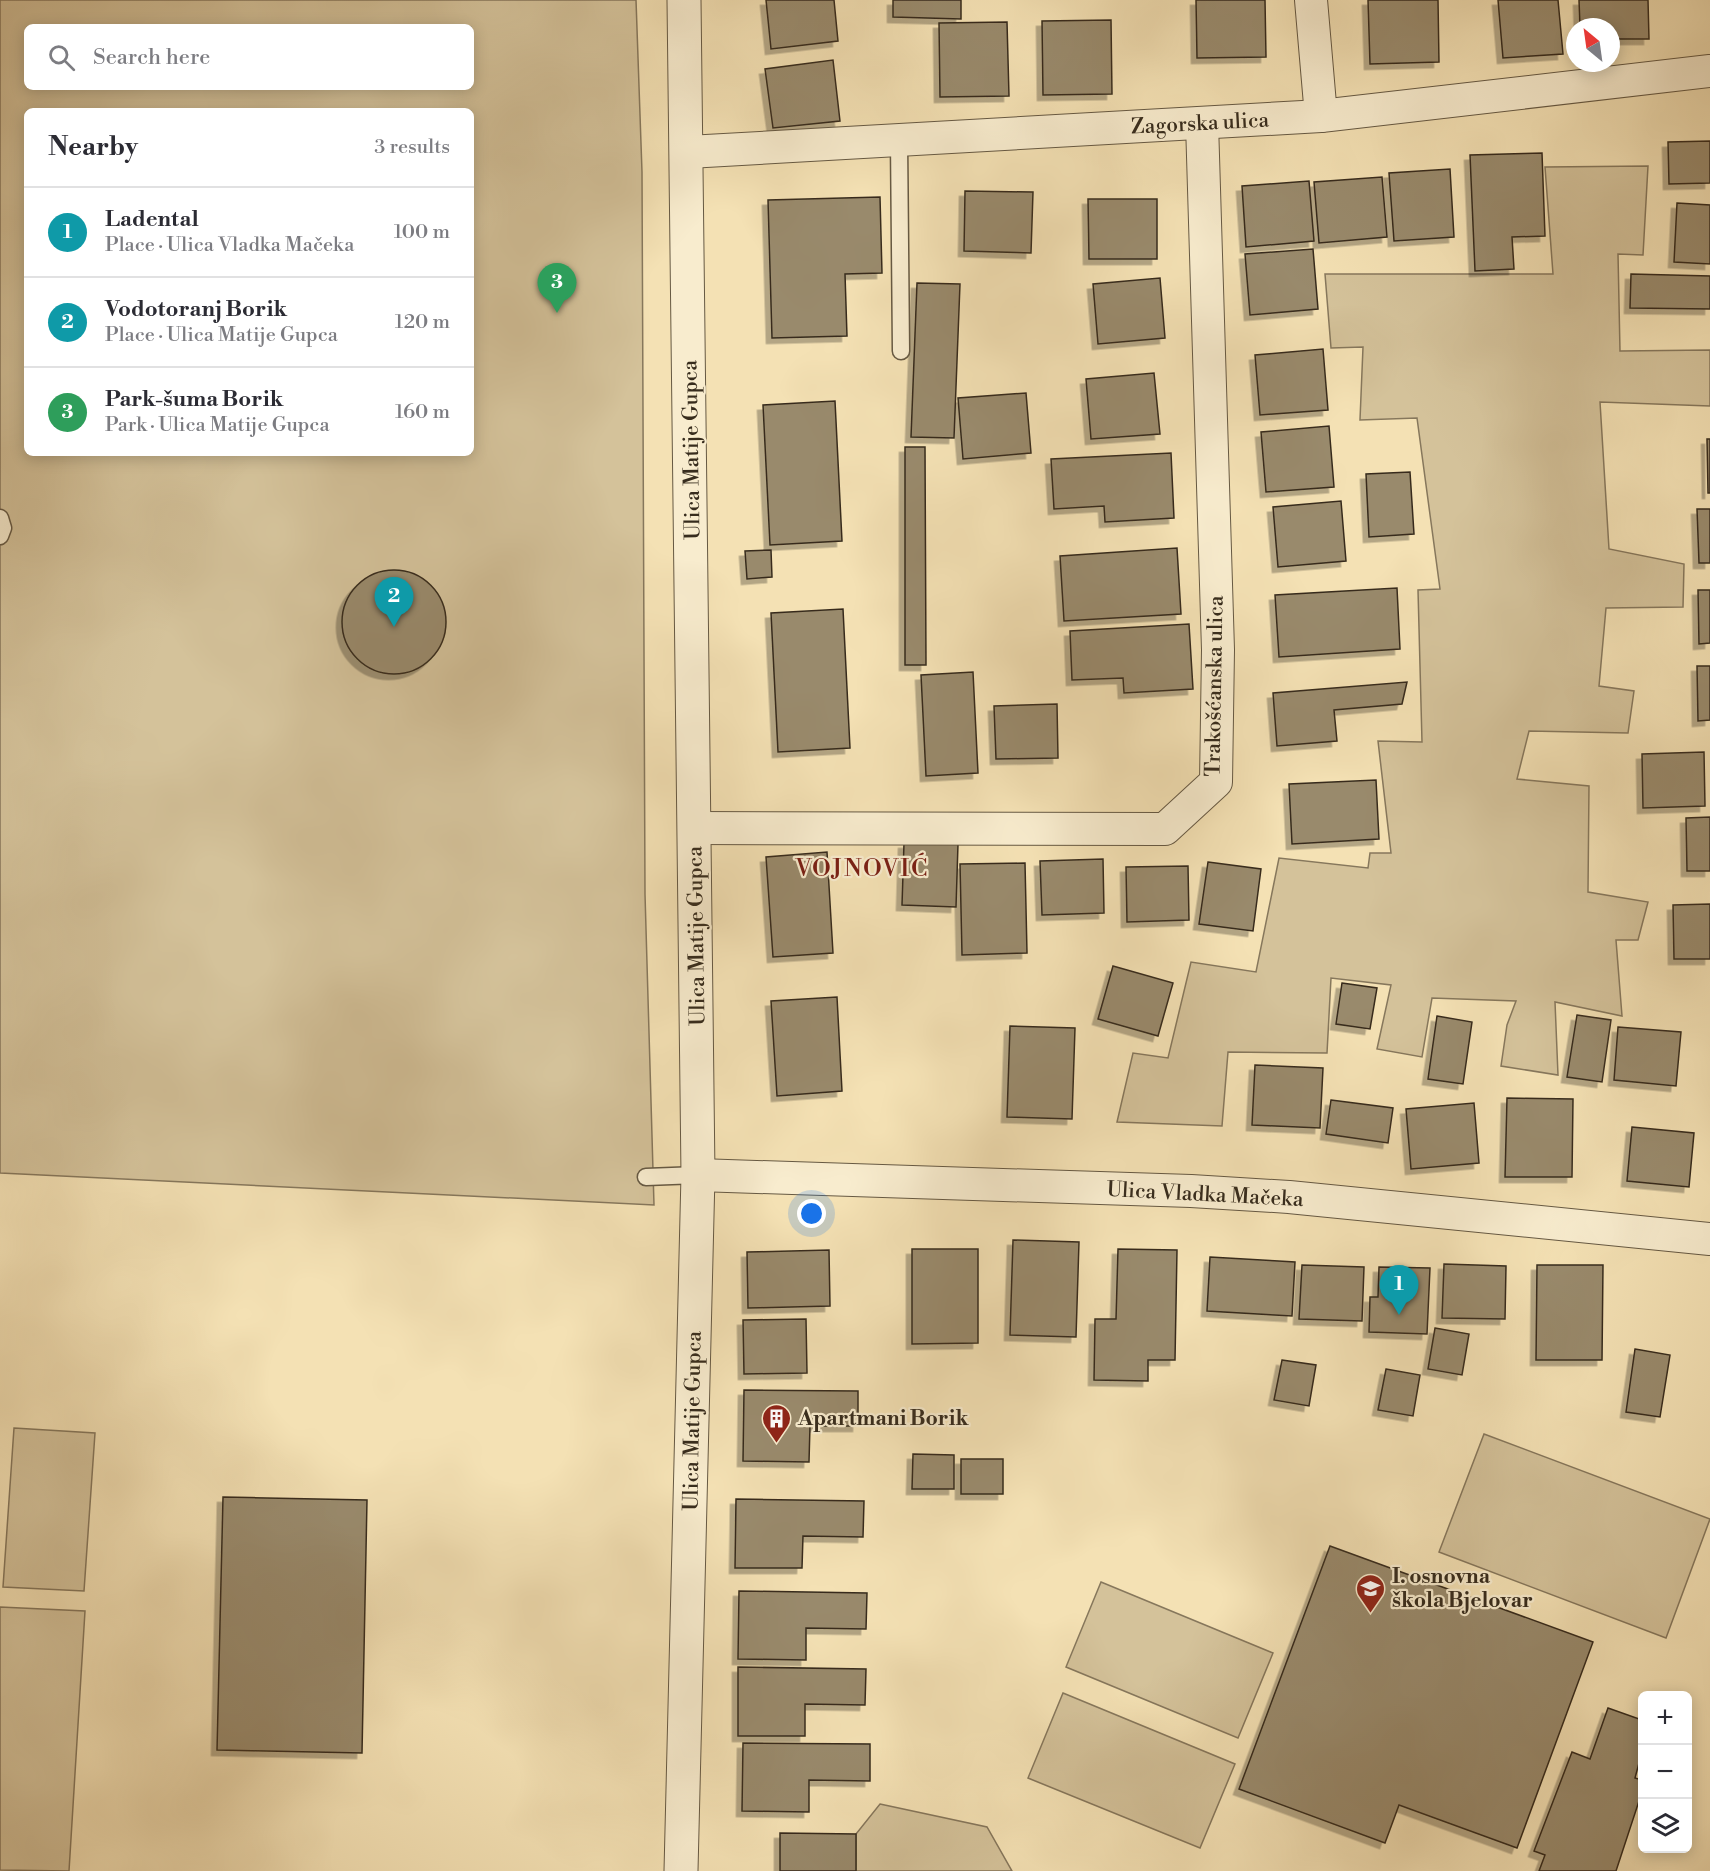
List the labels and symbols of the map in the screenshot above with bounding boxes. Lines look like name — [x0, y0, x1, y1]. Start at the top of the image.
north arrow — [1566, 18, 1620, 72]
street label: Zagorska ulica — [1130, 107, 1270, 141]
pin: 3 — [538, 264, 576, 313]
street label: Ulica Matije Gupca — [677, 359, 707, 540]
pin: 2 — [374, 578, 414, 627]
street label: Trakošćanska ulica — [1200, 595, 1230, 777]
street label: Ulica Matije Gupca — [682, 845, 712, 1026]
district label: VOJNOVIĆ — [794, 852, 929, 884]
street label: Ulica Vladka Mačeka — [1106, 1177, 1304, 1213]
your location — [797, 1199, 826, 1228]
pin: 1 — [1380, 1266, 1418, 1315]
street label: Ulica Matije Gupca — [678, 1330, 708, 1511]
building icon: Apartmani Borik — [761, 1402, 793, 1444]
place label: Apartmani Borik — [797, 1406, 969, 1432]
place label: I. osnovna škola Bjelovar — [1392, 1564, 1533, 1614]
school or university icon: I. osnovna škola Bjelovar — [1355, 1572, 1387, 1614]

